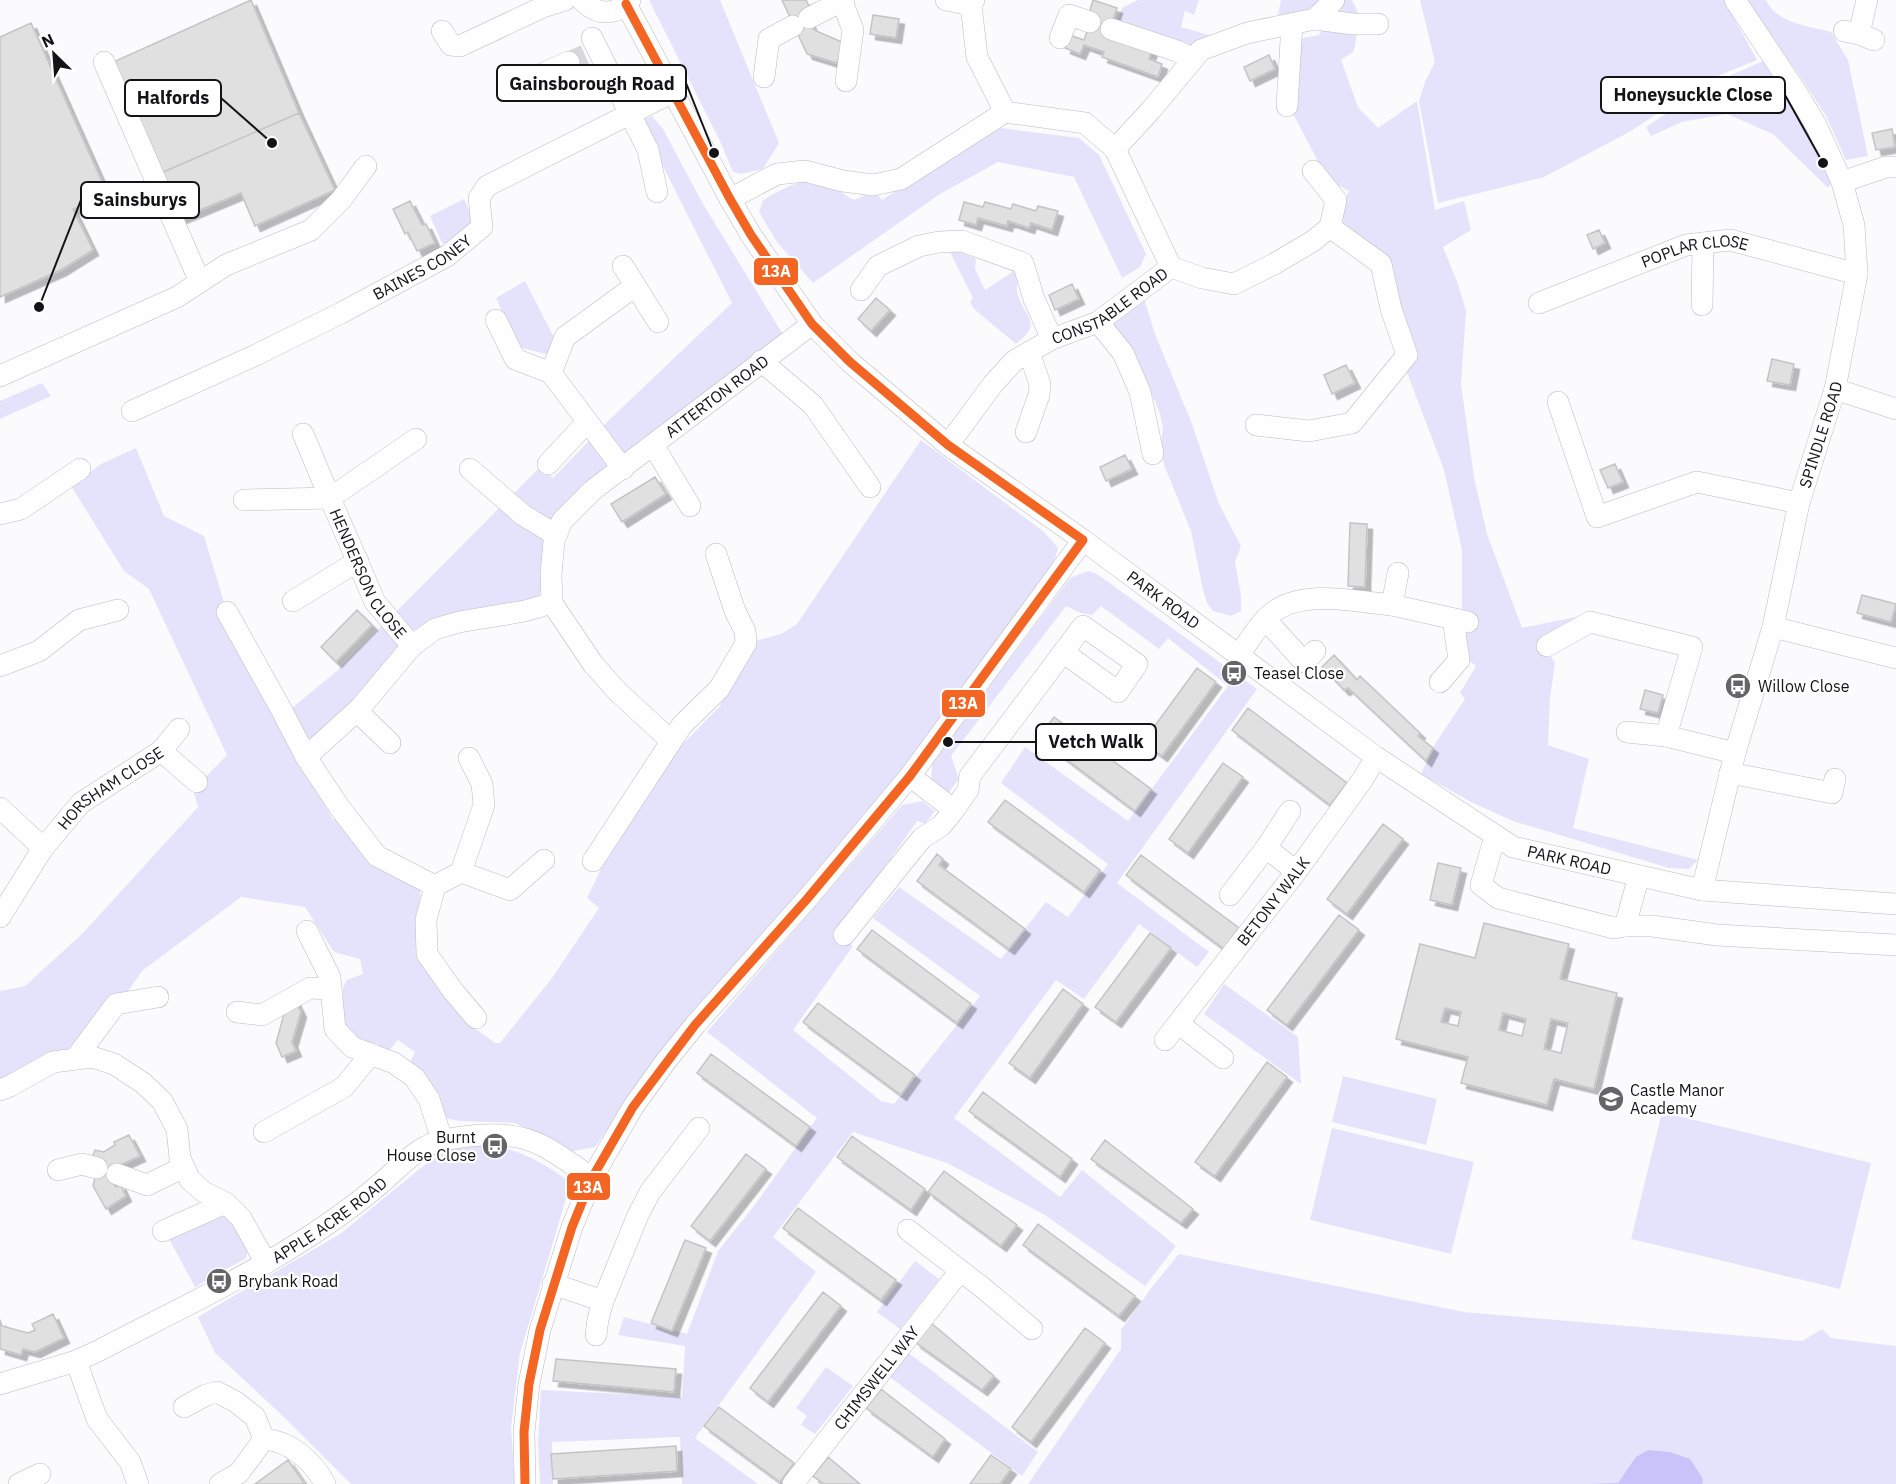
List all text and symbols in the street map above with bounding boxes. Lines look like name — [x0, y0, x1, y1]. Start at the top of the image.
north arrow — [24, 24, 84, 84]
text: N — [38, 29, 57, 52]
callout: Gainsborough Road — [497, 65, 686, 101]
text: Gainsborough Road — [509, 72, 675, 95]
callout: Honeysuckle Close — [1601, 77, 1785, 113]
callout: Halfords — [125, 80, 221, 116]
text: Honeysuckle Close — [1613, 83, 1773, 106]
text: Halfords — [137, 86, 209, 109]
callout: Sainsburys — [81, 182, 199, 218]
text: Sainsburys — [93, 188, 187, 211]
street label: BAINES CONEY — [369, 230, 476, 304]
street label: POPLAR CLOSE — [1638, 230, 1751, 272]
line badge: 13A — [753, 257, 799, 286]
text: 13A — [761, 261, 791, 281]
street label: CONSTABLE ROAD — [1049, 263, 1172, 348]
street label: ATTERTON ROAD — [661, 351, 772, 442]
street label: SPINDLE ROAD — [1794, 380, 1846, 490]
street label: HENDERSON CLOSE — [326, 505, 411, 642]
street label: PARK ROAD — [1123, 566, 1204, 633]
bus stop icon: Teasel Close — [1219, 658, 1249, 688]
place label: Teasel Close — [1254, 663, 1344, 683]
bus stop icon: Willow Close — [1723, 671, 1753, 701]
place label: Willow Close — [1758, 676, 1850, 696]
line badge: 13A — [941, 689, 986, 718]
text: 13A — [948, 693, 978, 713]
callout: Vetch Walk — [1036, 724, 1156, 760]
text: Vetch Walk — [1048, 730, 1144, 753]
street label: HORSHAM CLOSE — [53, 742, 167, 834]
street label: PARK ROAD — [1525, 841, 1613, 879]
street label: BETONY WALK — [1232, 853, 1314, 950]
place label: Castle Manor Academy — [1630, 1080, 1724, 1118]
school or university icon: Castle Manor Academy — [1596, 1084, 1626, 1114]
place label: Burnt House Close — [386, 1127, 476, 1165]
bus stop icon: Burnt House Close — [480, 1131, 510, 1161]
line badge: 13A — [566, 1172, 611, 1201]
street label: APPLE ACRE ROAD — [268, 1173, 391, 1267]
text: 13A — [573, 1177, 603, 1197]
bus stop icon: Brybank Road — [204, 1266, 234, 1296]
place label: Brybank Road — [238, 1271, 338, 1291]
street label: CHIMSWELL WAY — [829, 1321, 924, 1434]

